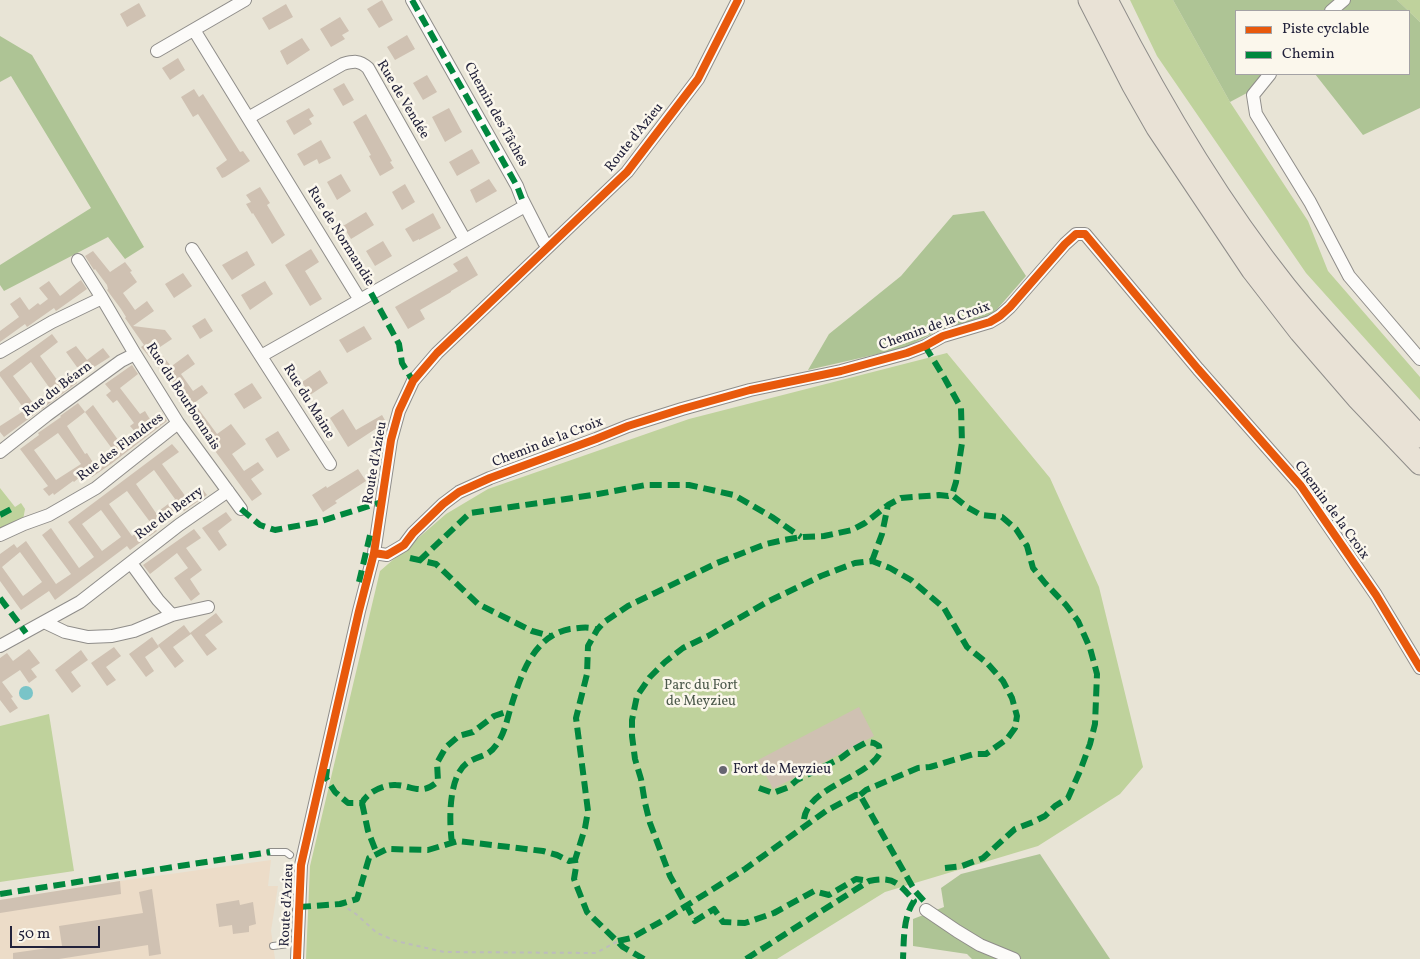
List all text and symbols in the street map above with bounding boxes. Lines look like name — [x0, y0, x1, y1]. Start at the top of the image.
legend — [1235, 10, 1410, 75]
text: Piste cyclable — [1282, 19, 1369, 40]
text: Chemin — [1282, 44, 1335, 65]
street label: Rue de Vendée — [372, 58, 432, 142]
street label: Chemin des Tâches — [459, 60, 531, 170]
street label: Route d'Azieu — [602, 100, 668, 176]
street label: Rue de Normandie — [303, 184, 377, 290]
street label: Chemin de la Croix — [877, 299, 993, 355]
street label: Rue du Bourbonnais — [141, 340, 223, 454]
street label: Rue du Béarn — [20, 359, 96, 421]
street label: Rue du Maine — [278, 362, 338, 442]
street label: Rue des Flandres — [74, 410, 168, 486]
street label: Chemin de la Croix — [490, 414, 606, 472]
street label: Route d'Azieu — [360, 420, 392, 506]
street label: Chemin de la Croix — [1290, 459, 1372, 563]
street label: Rue du Berry — [133, 484, 207, 544]
park label: Parc du Fort de Meyzieu — [664, 678, 738, 710]
place label: Fort de Meyzieu — [733, 762, 831, 778]
marker: Fort de Meyzieu — [717, 764, 729, 776]
street label: Route d'Azieu — [277, 863, 299, 947]
scale bar — [12, 916, 102, 948]
text: 50 m — [18, 924, 50, 945]

